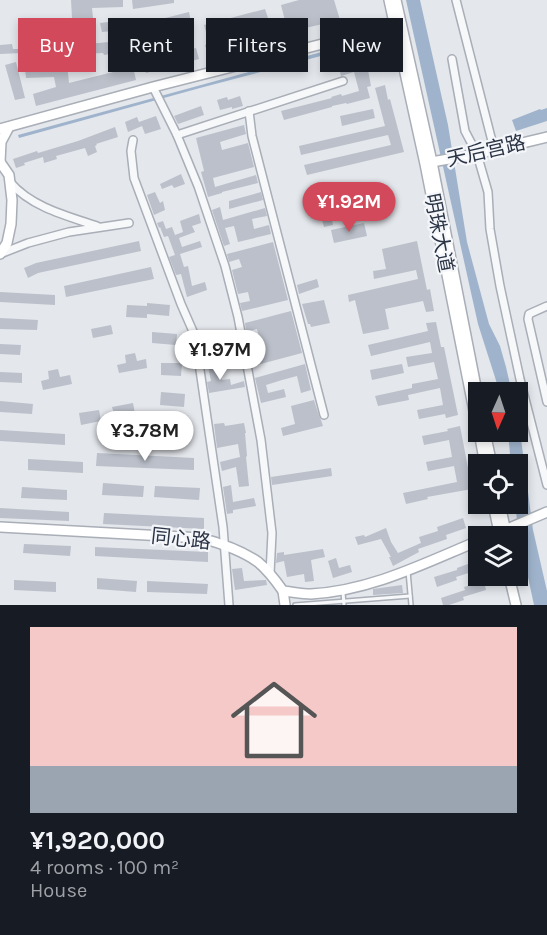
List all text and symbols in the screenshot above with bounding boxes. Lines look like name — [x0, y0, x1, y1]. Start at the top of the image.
chip: Buy — [18, 18, 96, 72]
chip: Rent — [108, 18, 194, 72]
chip: Filters — [206, 18, 308, 72]
chip: New — [320, 18, 403, 72]
street label: 天后宫路 — [444, 131, 528, 171]
pin: ¥1.92M — [300, 182, 398, 233]
text: ¥1.92M — [317, 190, 381, 213]
street label: 明珠大道 — [420, 192, 458, 274]
pin: ¥1.97M — [171, 330, 269, 381]
text: ¥1.97M — [189, 338, 251, 361]
north arrow — [468, 382, 528, 442]
map controls — [468, 382, 528, 586]
pin: ¥3.78M — [96, 411, 194, 462]
text: ¥3.78M — [111, 419, 179, 442]
button: locate — [468, 454, 528, 514]
street label: 同心路 — [150, 524, 212, 554]
button: layers — [468, 526, 528, 586]
icon: home — [220, 666, 328, 774]
text: ¥1,920,000 — [30, 825, 165, 856]
text: 4 rooms · 100 m² — [30, 856, 179, 879]
text: House — [30, 879, 87, 902]

